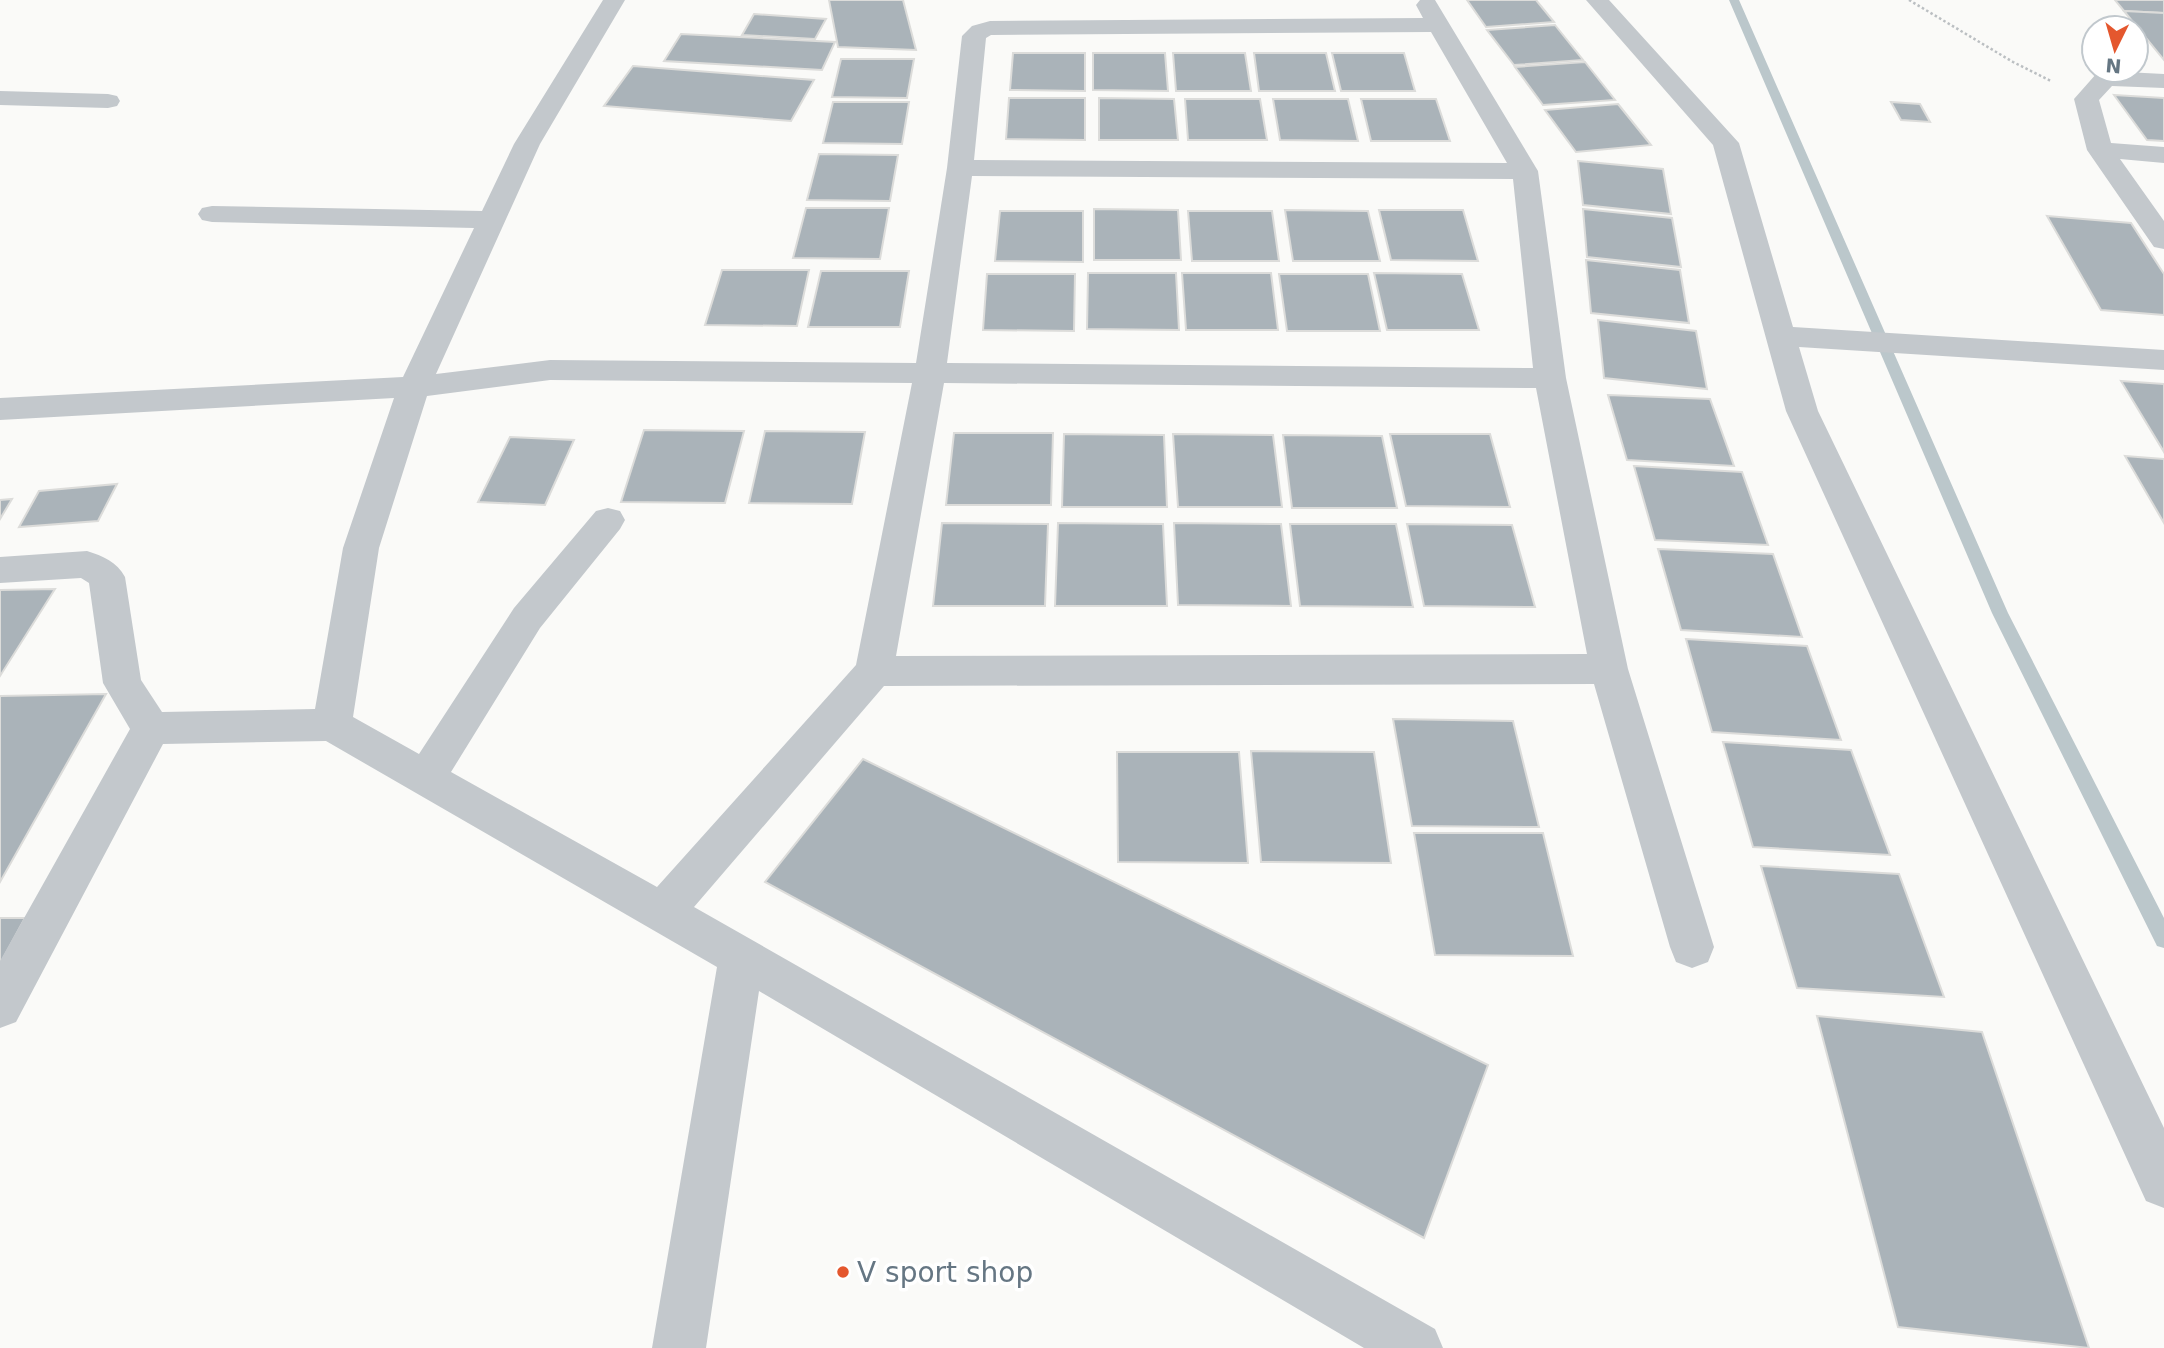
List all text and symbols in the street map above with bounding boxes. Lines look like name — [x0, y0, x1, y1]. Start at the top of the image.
north arrow — [2080, 14, 2150, 84]
text: N — [2105, 54, 2122, 78]
place label: V sport shop — [857, 1256, 1033, 1289]
marker: V sport shop — [835, 1264, 851, 1280]

